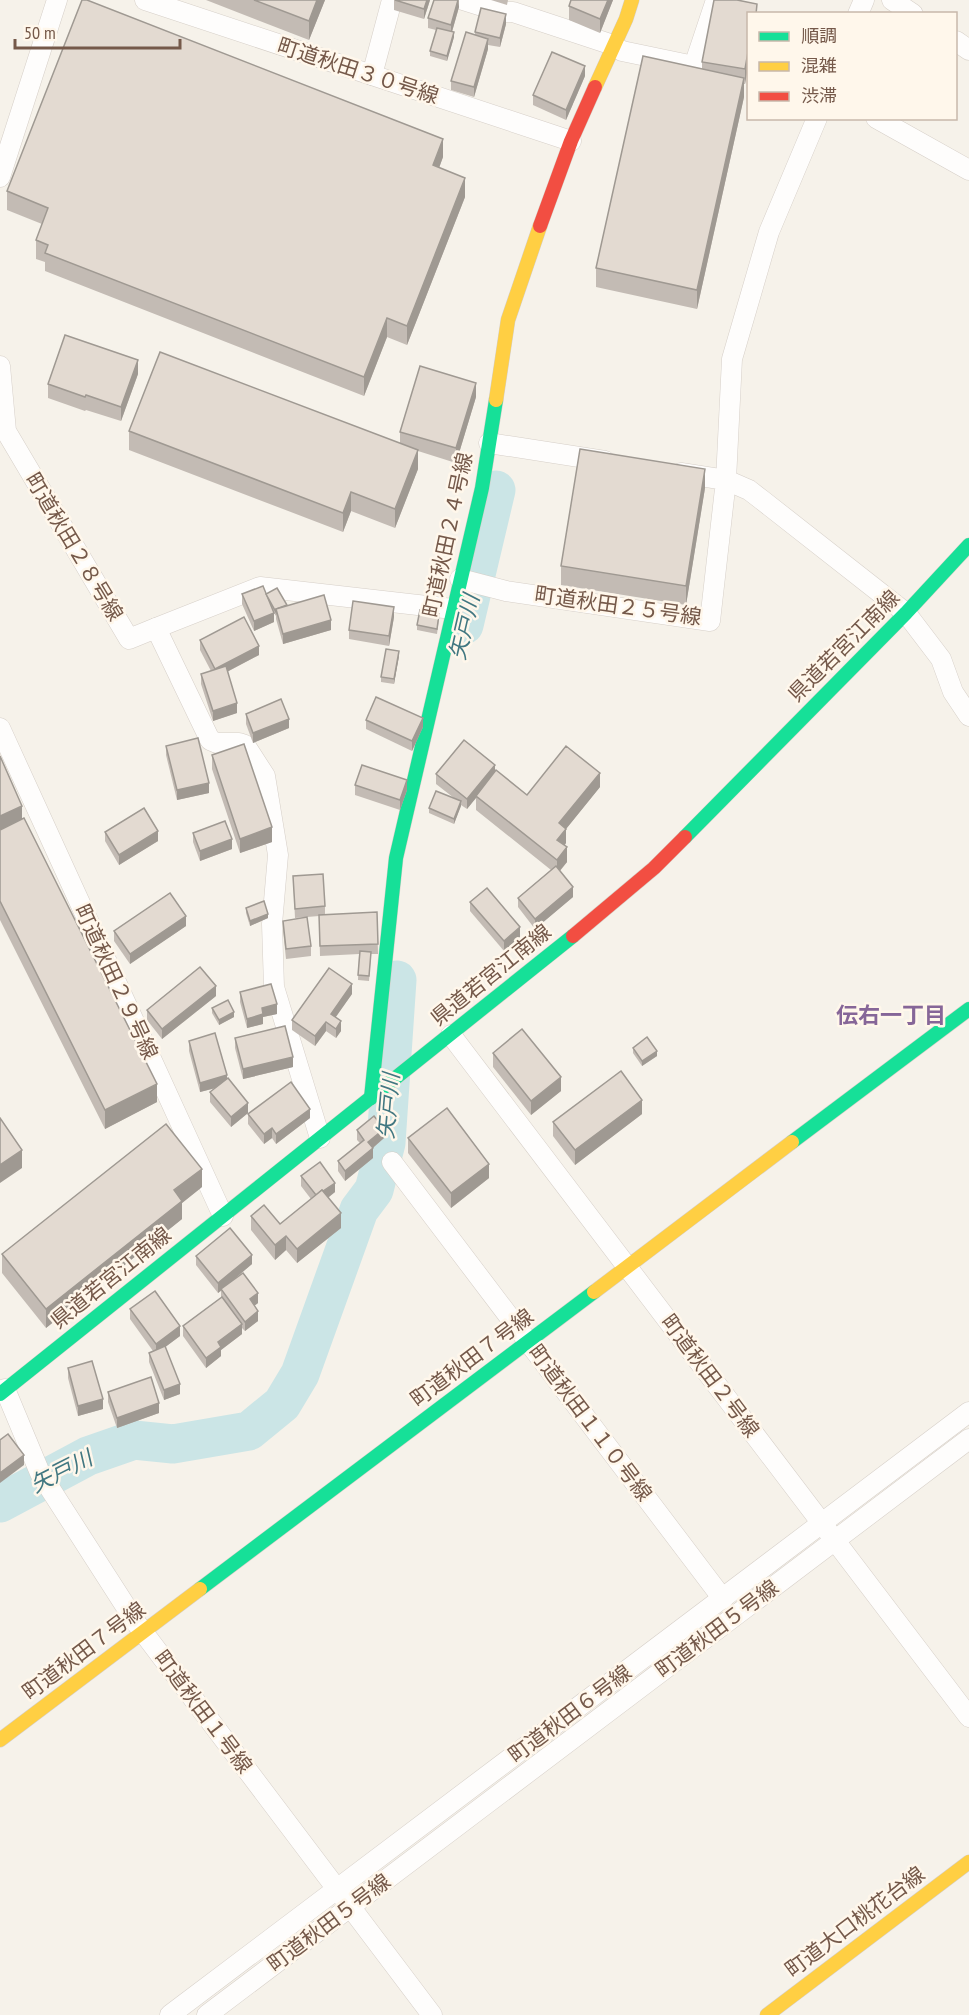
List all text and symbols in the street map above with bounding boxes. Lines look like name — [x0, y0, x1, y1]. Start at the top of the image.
scale bar — [15, 12, 180, 50]
legend — [747, 12, 957, 120]
text: 50 m — [24, 21, 56, 44]
text: 順調 — [801, 24, 837, 47]
street label: 町道秋田３０号線 — [274, 32, 442, 109]
text: 混雑 — [801, 54, 837, 77]
text: 渋滞 — [801, 84, 837, 107]
street label: 町道秋田２４号線 — [417, 450, 478, 620]
street label: 町道秋田２８号線 — [20, 468, 129, 626]
street label: 町道秋田２５号線 — [533, 580, 703, 631]
street label: 県道若宮江南線 — [782, 584, 905, 707]
water label: 矢戸川 — [443, 590, 486, 662]
street label: 町道秋田２９号線 — [69, 900, 164, 1064]
street label: 県道若宮江南線 — [425, 918, 556, 1031]
district label: 伝右一丁目 — [836, 1001, 946, 1029]
water label: 矢戸川 — [371, 1070, 405, 1140]
street label: 県道若宮江南線 — [45, 1221, 176, 1334]
street label: 町道秋田７号線 — [405, 1303, 539, 1413]
street label: 町道秋田２号線 — [655, 1309, 765, 1443]
street label: 町道秋田１１０号線 — [523, 1339, 658, 1506]
water label: 矢戸川 — [25, 1443, 99, 1498]
street label: 町道秋田５号線 — [650, 1574, 784, 1684]
street label: 町道秋田７号線 — [17, 1596, 151, 1706]
street label: 町道秋田１号線 — [148, 1645, 258, 1779]
street label: 町道秋田６号線 — [503, 1659, 637, 1769]
street label: 町道大口桃花台線 — [779, 1860, 930, 1983]
street label: 町道秋田５号線 — [262, 1868, 396, 1978]

